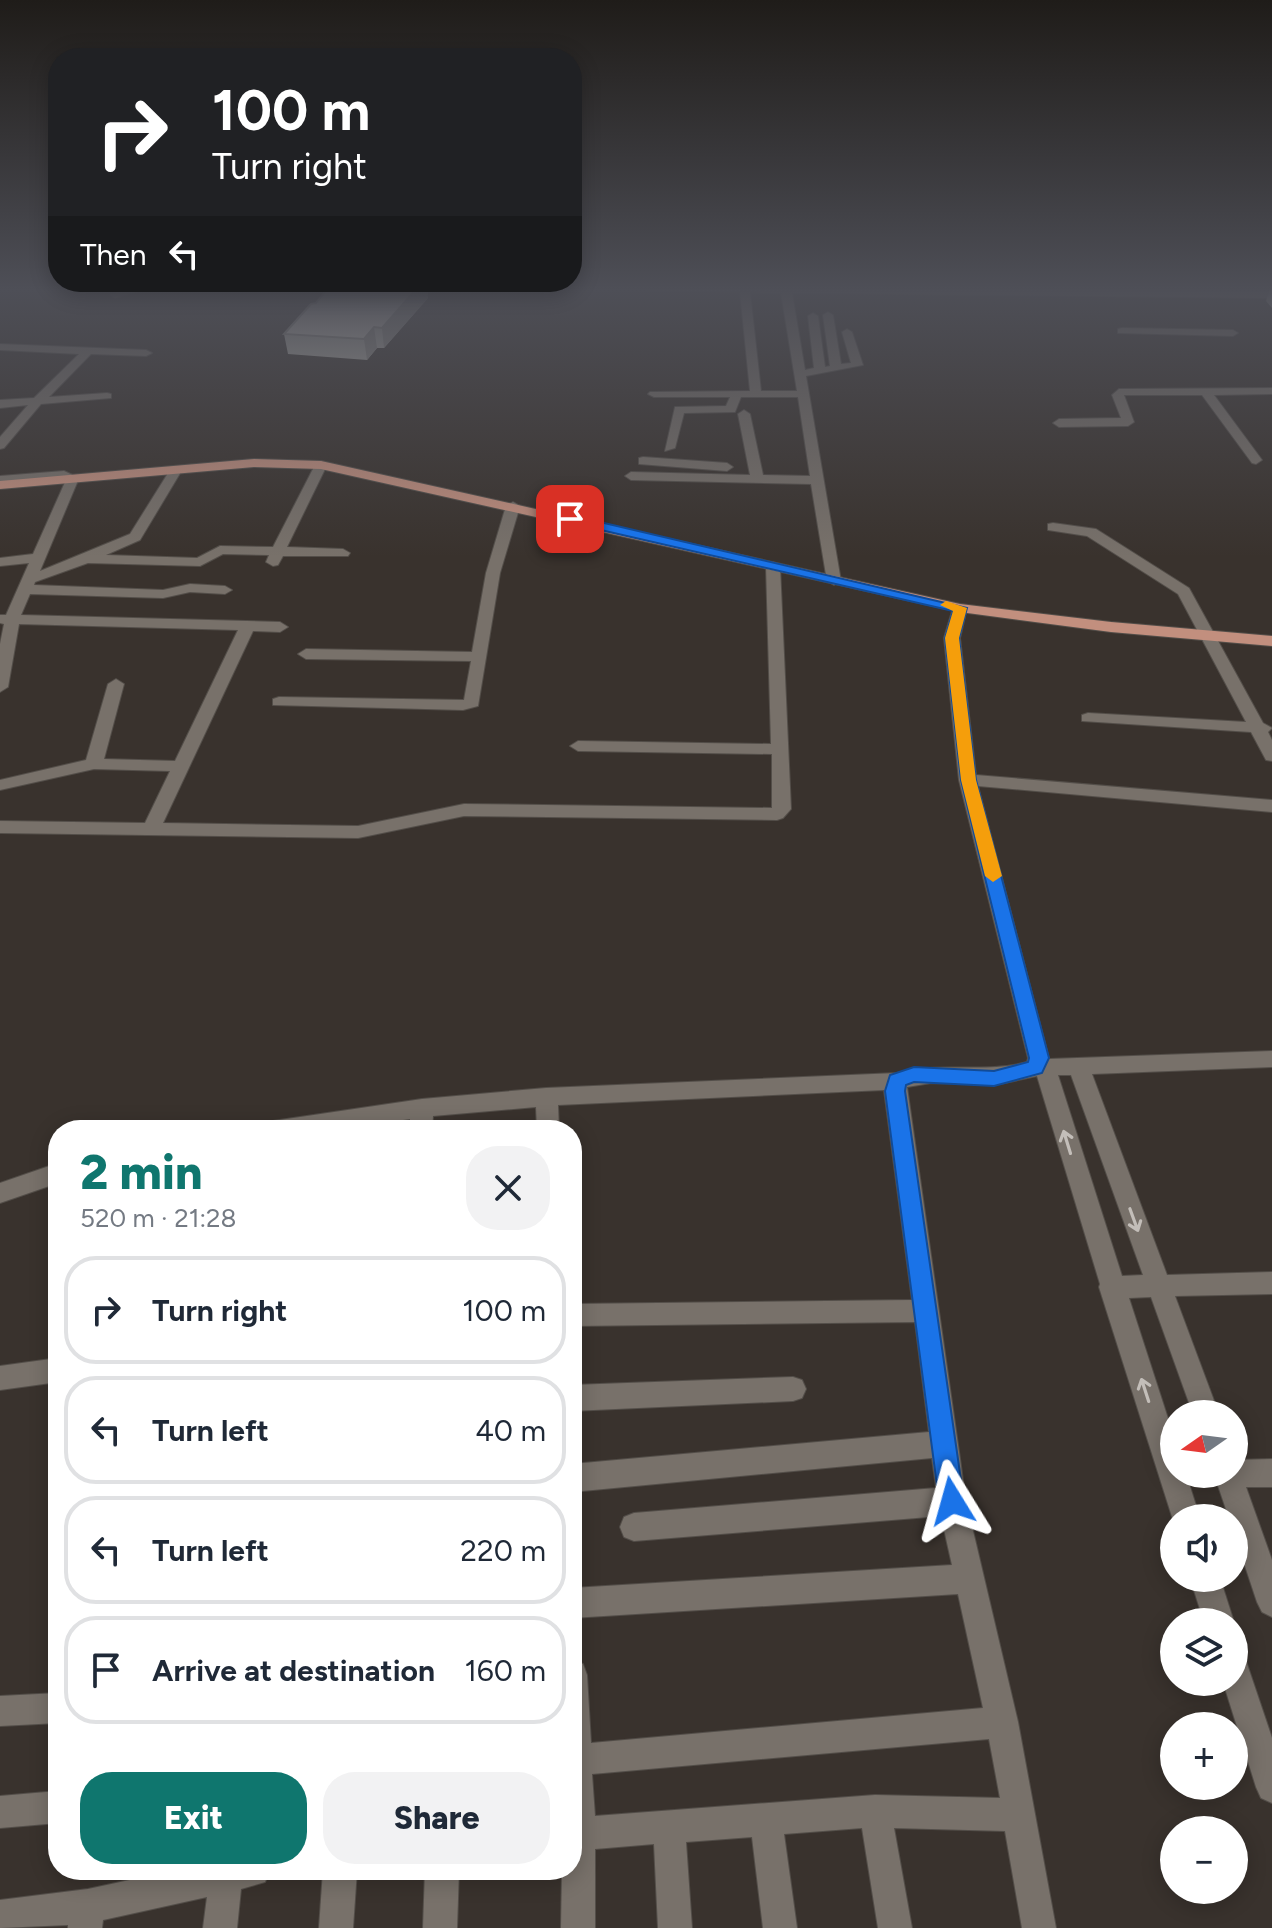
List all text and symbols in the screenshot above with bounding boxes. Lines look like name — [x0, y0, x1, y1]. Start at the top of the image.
text: 100 m — [212, 77, 370, 144]
icon: right — [80, 80, 184, 184]
text: Turn right — [212, 145, 367, 188]
icon: left — [162, 232, 206, 276]
text: Then — [80, 236, 146, 273]
pin — [536, 485, 604, 553]
icon: arrive — [548, 497, 592, 541]
one-way arrow — [1059, 1130, 1074, 1155]
text: 2 min — [80, 1143, 203, 1201]
button: close — [466, 1146, 550, 1230]
text: 520 m · 21:28 — [80, 1202, 237, 1234]
one-way arrow — [1128, 1207, 1142, 1231]
icon: right — [84, 1288, 128, 1332]
text: Turn right — [152, 1292, 287, 1329]
text: 100 m — [462, 1292, 546, 1329]
one-way arrow — [1136, 1378, 1151, 1403]
north arrow — [1160, 1400, 1248, 1488]
map controls — [1160, 1400, 1248, 1904]
icon: left — [84, 1408, 128, 1452]
text: Turn left — [152, 1412, 269, 1449]
text: 40 m — [475, 1412, 546, 1449]
position arrow — [910, 1459, 994, 1543]
button: sound — [1160, 1504, 1248, 1592]
icon: left — [84, 1528, 128, 1572]
text: Turn left — [152, 1532, 269, 1569]
text: 220 m — [460, 1532, 546, 1569]
button: layers — [1160, 1608, 1248, 1696]
icon: arrive — [84, 1648, 128, 1692]
text: Arrive at destination — [152, 1652, 435, 1689]
text: 160 m — [464, 1652, 546, 1689]
button: + — [1160, 1712, 1248, 1800]
button: Exit — [80, 1772, 307, 1864]
button: Share — [323, 1772, 550, 1864]
button: − — [1160, 1816, 1248, 1904]

